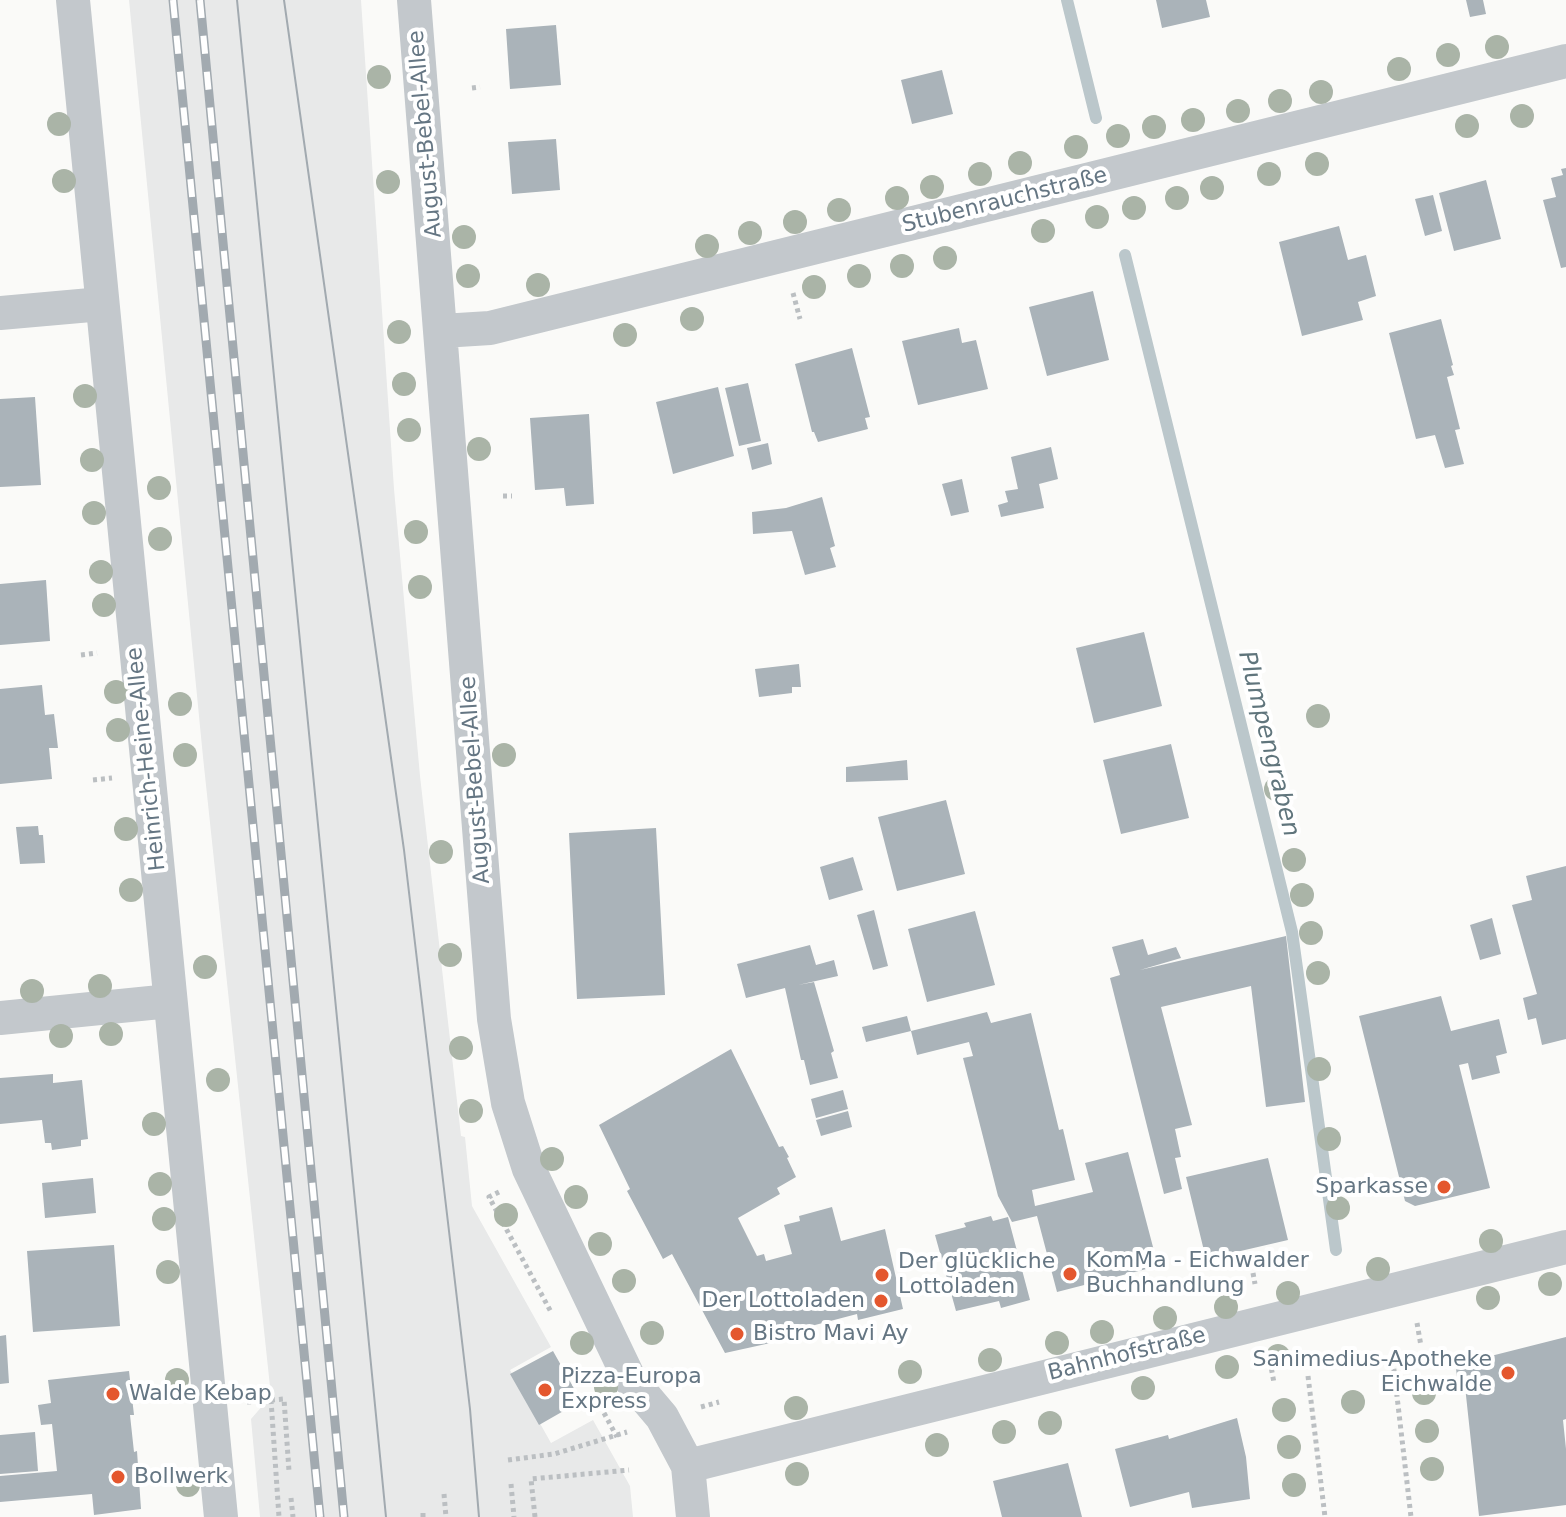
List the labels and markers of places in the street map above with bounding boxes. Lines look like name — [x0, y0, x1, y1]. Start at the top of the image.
place label: Sparkasse — [1315, 1174, 1428, 1200]
marker: Sparkasse — [1435, 1178, 1453, 1196]
place label: KomMa - Eichwalder Buchhandlung — [1086, 1248, 1309, 1300]
place label: Der glückliche Lottoladen — [898, 1249, 1055, 1300]
marker: KomMa - Eichwalder Buchhandlung — [1061, 1265, 1079, 1283]
marker: Der glückliche Lottoladen — [873, 1266, 891, 1284]
place label: Der Lottoladen — [701, 1288, 865, 1314]
marker: Der Lottoladen — [872, 1292, 890, 1310]
place label: Bistro Mavi Ay — [753, 1321, 908, 1347]
marker: Bistro Mavi Ay — [728, 1325, 746, 1343]
place label: Sanimedius-Apotheke Eichwalde — [1253, 1347, 1492, 1398]
place label: Pizza-Europa Express — [561, 1364, 702, 1416]
marker: Sanimedius-Apotheke Eichwalde — [1499, 1364, 1517, 1382]
place label: Walde Kebap — [129, 1381, 272, 1407]
marker: Pizza-Europa Express — [536, 1381, 554, 1399]
marker: Walde Kebap — [104, 1385, 122, 1403]
place label: Bollwerk — [134, 1464, 228, 1490]
marker: Bollwerk — [109, 1468, 127, 1486]

